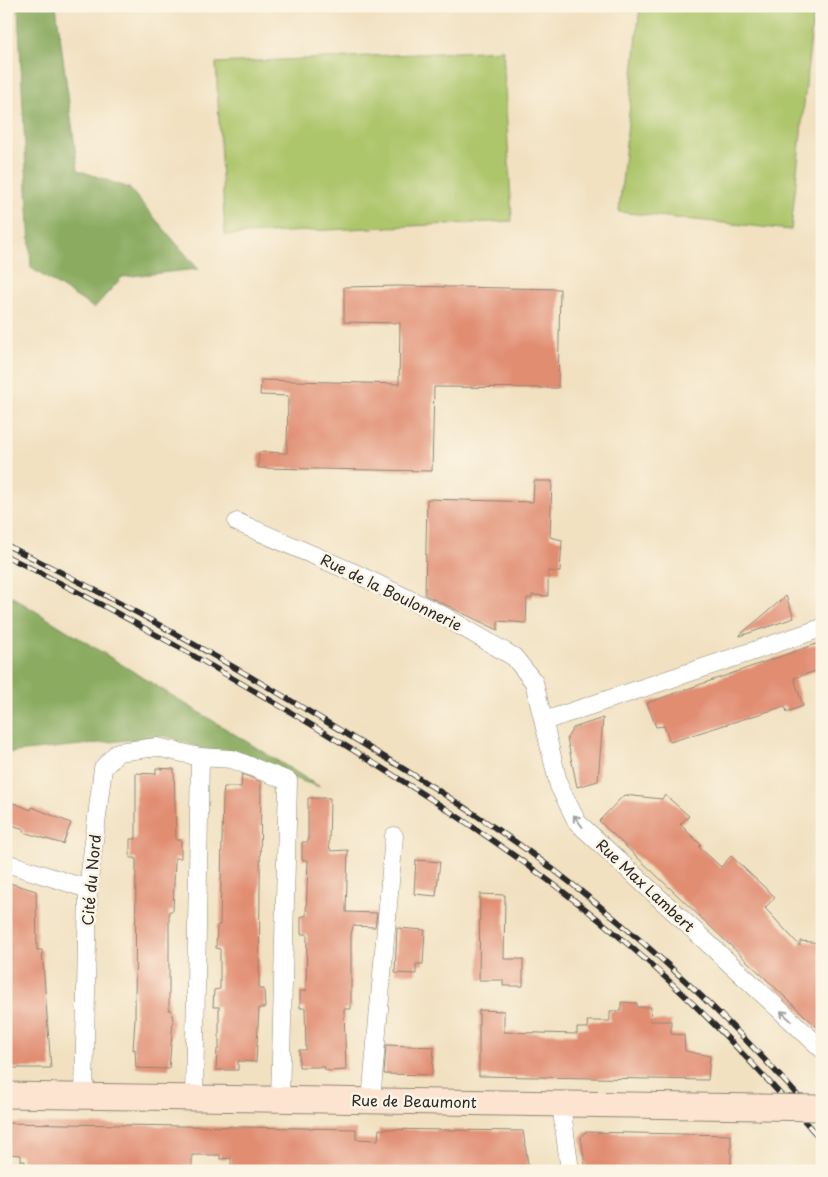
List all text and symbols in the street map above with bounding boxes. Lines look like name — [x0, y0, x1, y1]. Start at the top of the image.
street label: Rue de la Boulonnerie — [317, 547, 466, 636]
one-way arrow — [573, 815, 584, 828]
street label: Cité du Nord — [75, 833, 106, 926]
street label: Rue Max Lambert — [592, 833, 701, 937]
one-way arrow — [780, 1010, 792, 1022]
street label: Rue de Beaumont — [351, 1088, 477, 1113]

